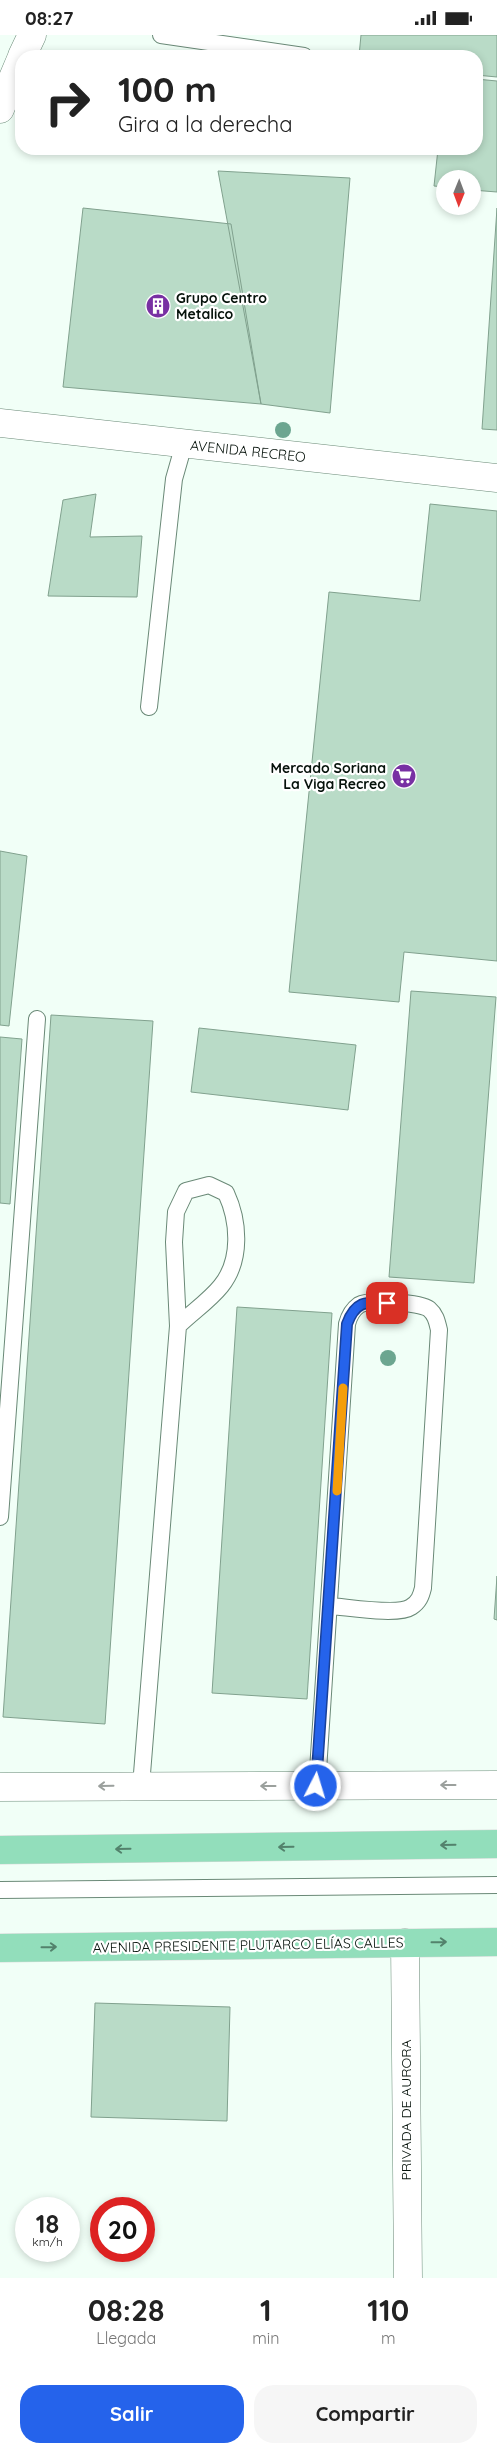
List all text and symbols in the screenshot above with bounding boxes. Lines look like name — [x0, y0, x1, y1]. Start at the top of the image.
text: 08:27 — [25, 6, 74, 30]
text: 100 m — [118, 67, 217, 111]
icon: right — [35, 70, 100, 135]
text: Gira a la derecha — [118, 110, 293, 138]
north arrow — [436, 170, 481, 215]
map controls — [436, 170, 481, 215]
place label: Grupo Centro Metalico — [176, 289, 267, 323]
building icon: Grupo Centro Metalico — [145, 293, 171, 319]
street label: AVENIDA RECREO — [189, 436, 307, 466]
place label: Mercado Soriana La Viga Recreo — [271, 759, 386, 793]
supermarket icon: Mercado Soriana La Viga Recreo — [391, 763, 417, 789]
pin — [366, 1282, 408, 1324]
icon: arrive — [373, 1289, 401, 1317]
position arrow — [289, 1759, 341, 1811]
one-way arrow — [441, 1780, 457, 1790]
one-way arrow — [98, 1781, 114, 1791]
one-way arrow — [261, 1781, 277, 1791]
one-way arrow — [441, 1840, 457, 1850]
one-way arrow — [278, 1842, 294, 1852]
one-way arrow — [116, 1844, 132, 1853]
street label: AVENIDA PRESIDENTE PLUTARCO ELÍAS CALLES — [92, 1933, 404, 1957]
one-way arrow — [430, 1937, 446, 1947]
one-way arrow — [40, 1943, 56, 1952]
street label: PRIVADA DE AURORA — [397, 2039, 415, 2181]
speed limit sign: 20 — [90, 2197, 155, 2262]
text: 18 — [36, 2208, 59, 2239]
text: km/h — [32, 2234, 63, 2249]
text: 08:28 — [88, 2291, 164, 2329]
text: 1 — [260, 2291, 272, 2329]
text: 110 — [367, 2291, 409, 2329]
text: Llegada — [96, 2328, 156, 2348]
text: min — [252, 2328, 280, 2348]
text: m — [381, 2328, 396, 2348]
button: Salir — [20, 2385, 244, 2443]
button: Compartir — [254, 2385, 477, 2443]

